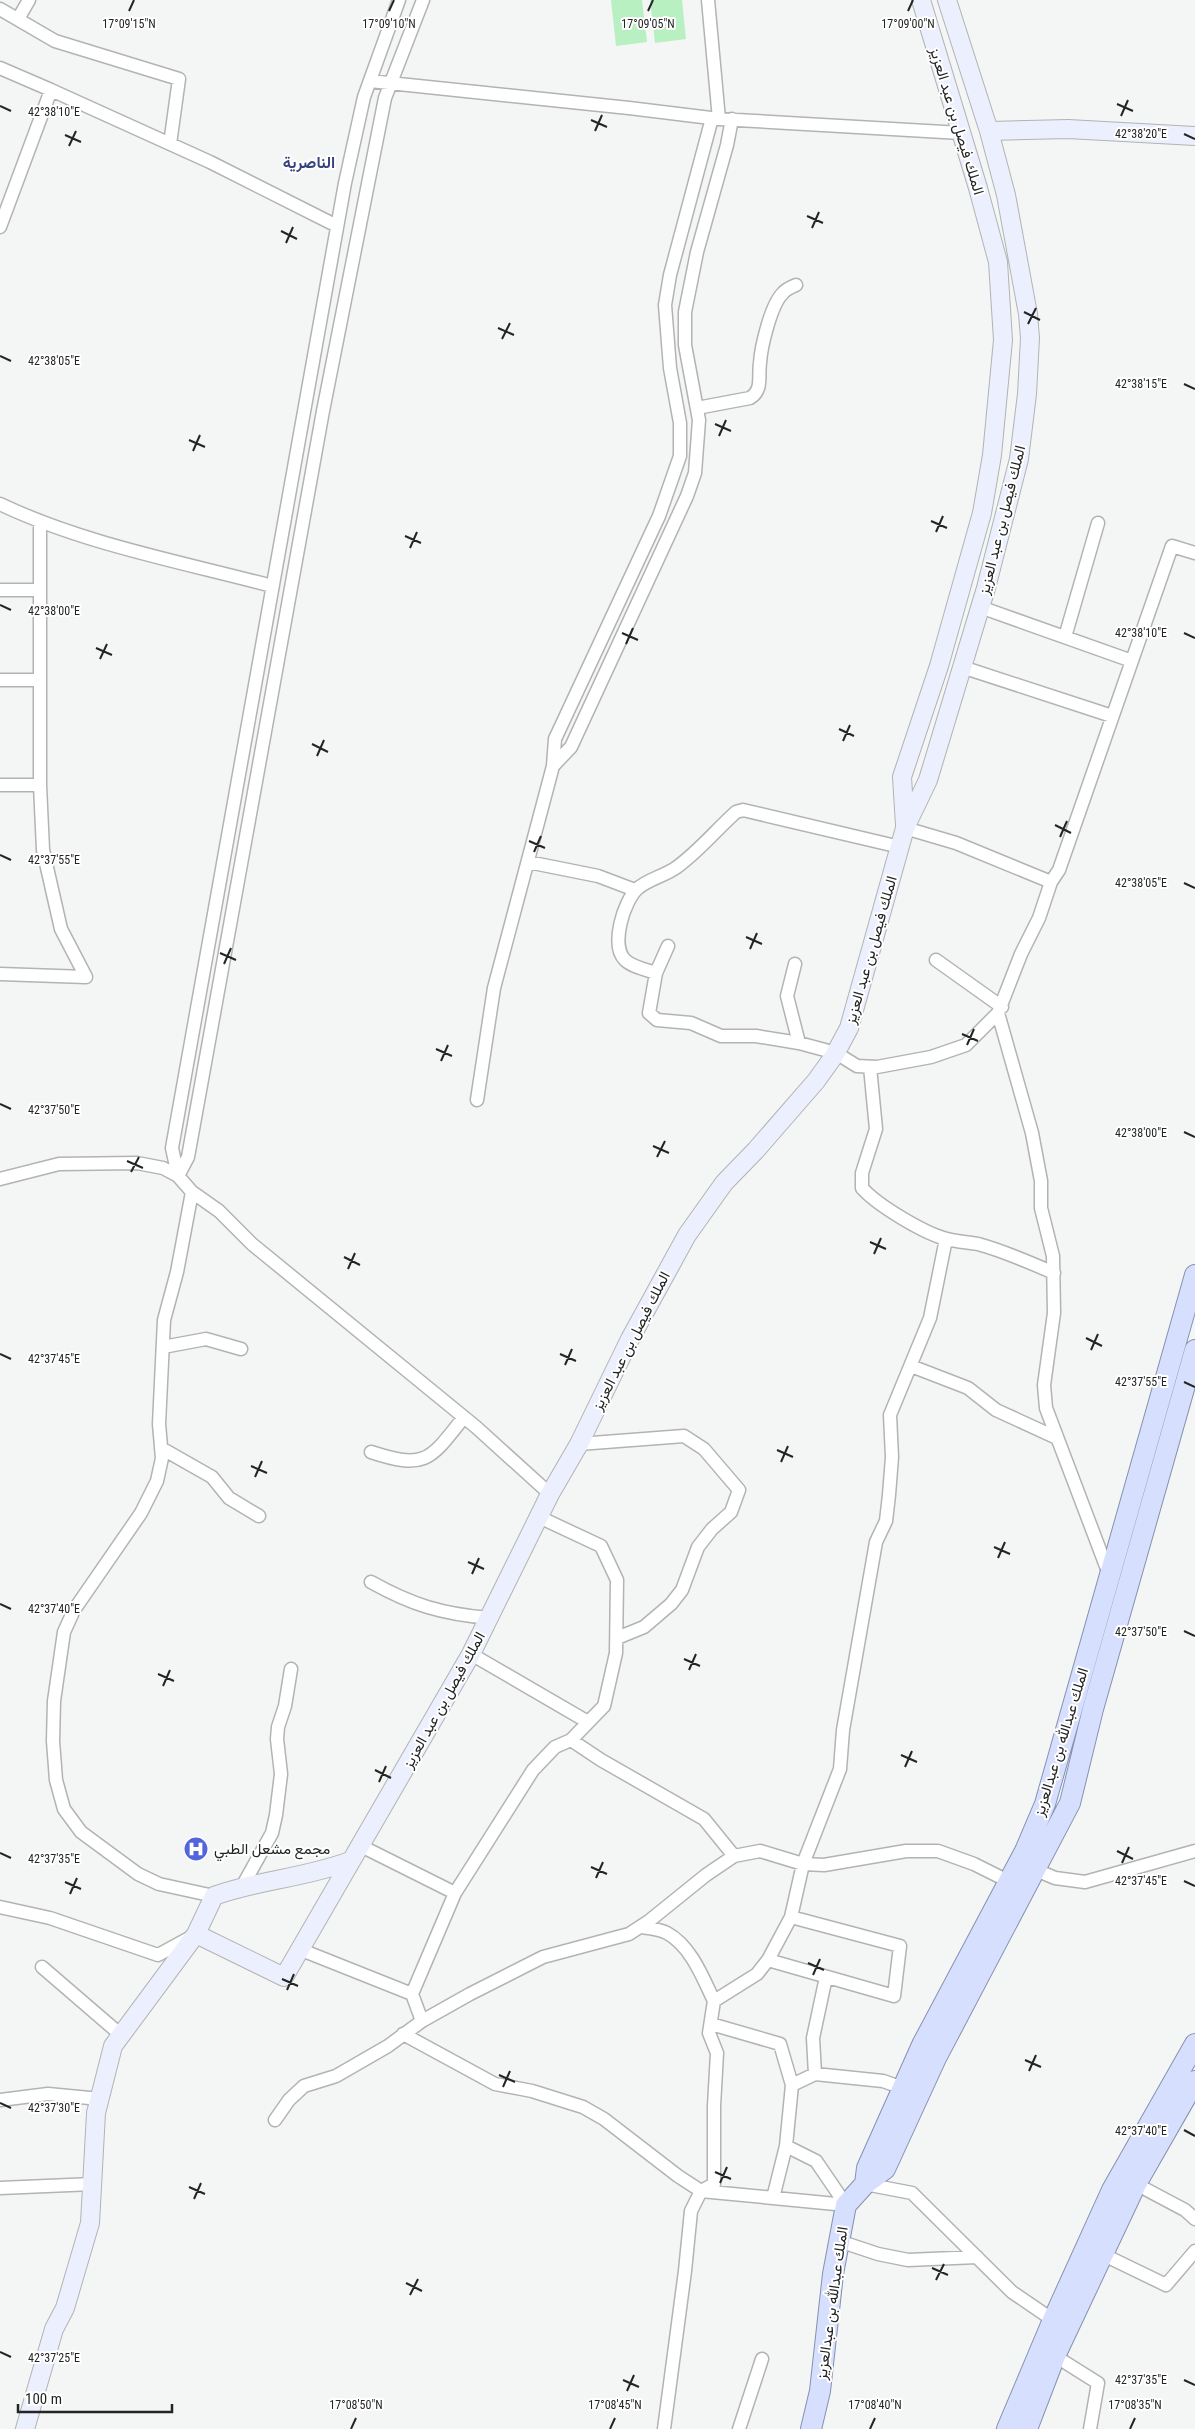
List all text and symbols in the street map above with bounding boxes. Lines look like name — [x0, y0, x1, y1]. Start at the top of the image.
text: 17°09'15"N — [102, 17, 156, 31]
text: 17°09'10"N — [362, 17, 416, 31]
text: 17°09'05"N — [621, 17, 675, 31]
text: 17°09'00"N — [881, 17, 935, 31]
street label: الملك فيصل بن عبد العزيز — [925, 44, 988, 197]
text: 42°38'10"E — [28, 105, 80, 119]
text: 42°38'20"E — [1115, 127, 1167, 141]
district label: الناصرية — [283, 153, 335, 173]
text: 42°38'05"E — [28, 354, 80, 368]
text: 42°38'15"E — [1115, 377, 1167, 391]
street label: الملك فيصل بن عبد العزيز — [974, 443, 1030, 598]
text: 42°38'00"E — [28, 604, 80, 618]
text: 42°38'10"E — [1115, 626, 1167, 640]
text: 42°37'55"E — [28, 853, 80, 867]
street label: الملك فيصل بن عبد العزيز — [841, 874, 902, 1027]
text: 42°38'05"E — [1115, 876, 1167, 890]
text: 42°37'50"E — [28, 1103, 80, 1117]
text: 42°38'00"E — [1115, 1126, 1167, 1140]
street label: الملك فيصل بن عبد العزيز — [588, 1269, 675, 1415]
text: 42°37'45"E — [28, 1352, 80, 1366]
text: 42°37'55"E — [1115, 1375, 1167, 1389]
text: 42°37'40"E — [28, 1602, 80, 1616]
text: 42°37'50"E — [1115, 1625, 1167, 1639]
street label: الملك فيصل بن عبد العزيز — [398, 1629, 490, 1773]
street label: الملك عبدالله بن عبدالعزيز — [1030, 1666, 1093, 1820]
hospital icon: مجمع مشعل الطبي — [183, 1836, 209, 1862]
place label: مجمع مشعل الطبي — [214, 1840, 330, 1862]
text: 42°37'35"E — [28, 1852, 80, 1866]
text: 42°37'45"E — [1115, 1874, 1167, 1888]
text: 42°37'30"E — [28, 2101, 80, 2115]
text: 42°37'40"E — [1115, 2124, 1167, 2138]
street label: الملك عبدالله بن عبدالعزيز — [812, 2225, 853, 2382]
text: 42°37'25"E — [28, 2351, 80, 2365]
text: 42°37'35"E — [1115, 2373, 1167, 2387]
scale bar — [18, 2382, 171, 2414]
text: 100 m — [25, 2390, 62, 2408]
text: 17°08'50"N — [329, 2398, 383, 2412]
text: 17°08'45"N — [588, 2398, 642, 2412]
text: 17°08'40"N — [848, 2398, 902, 2412]
text: 17°08'35"N — [1108, 2398, 1162, 2412]

